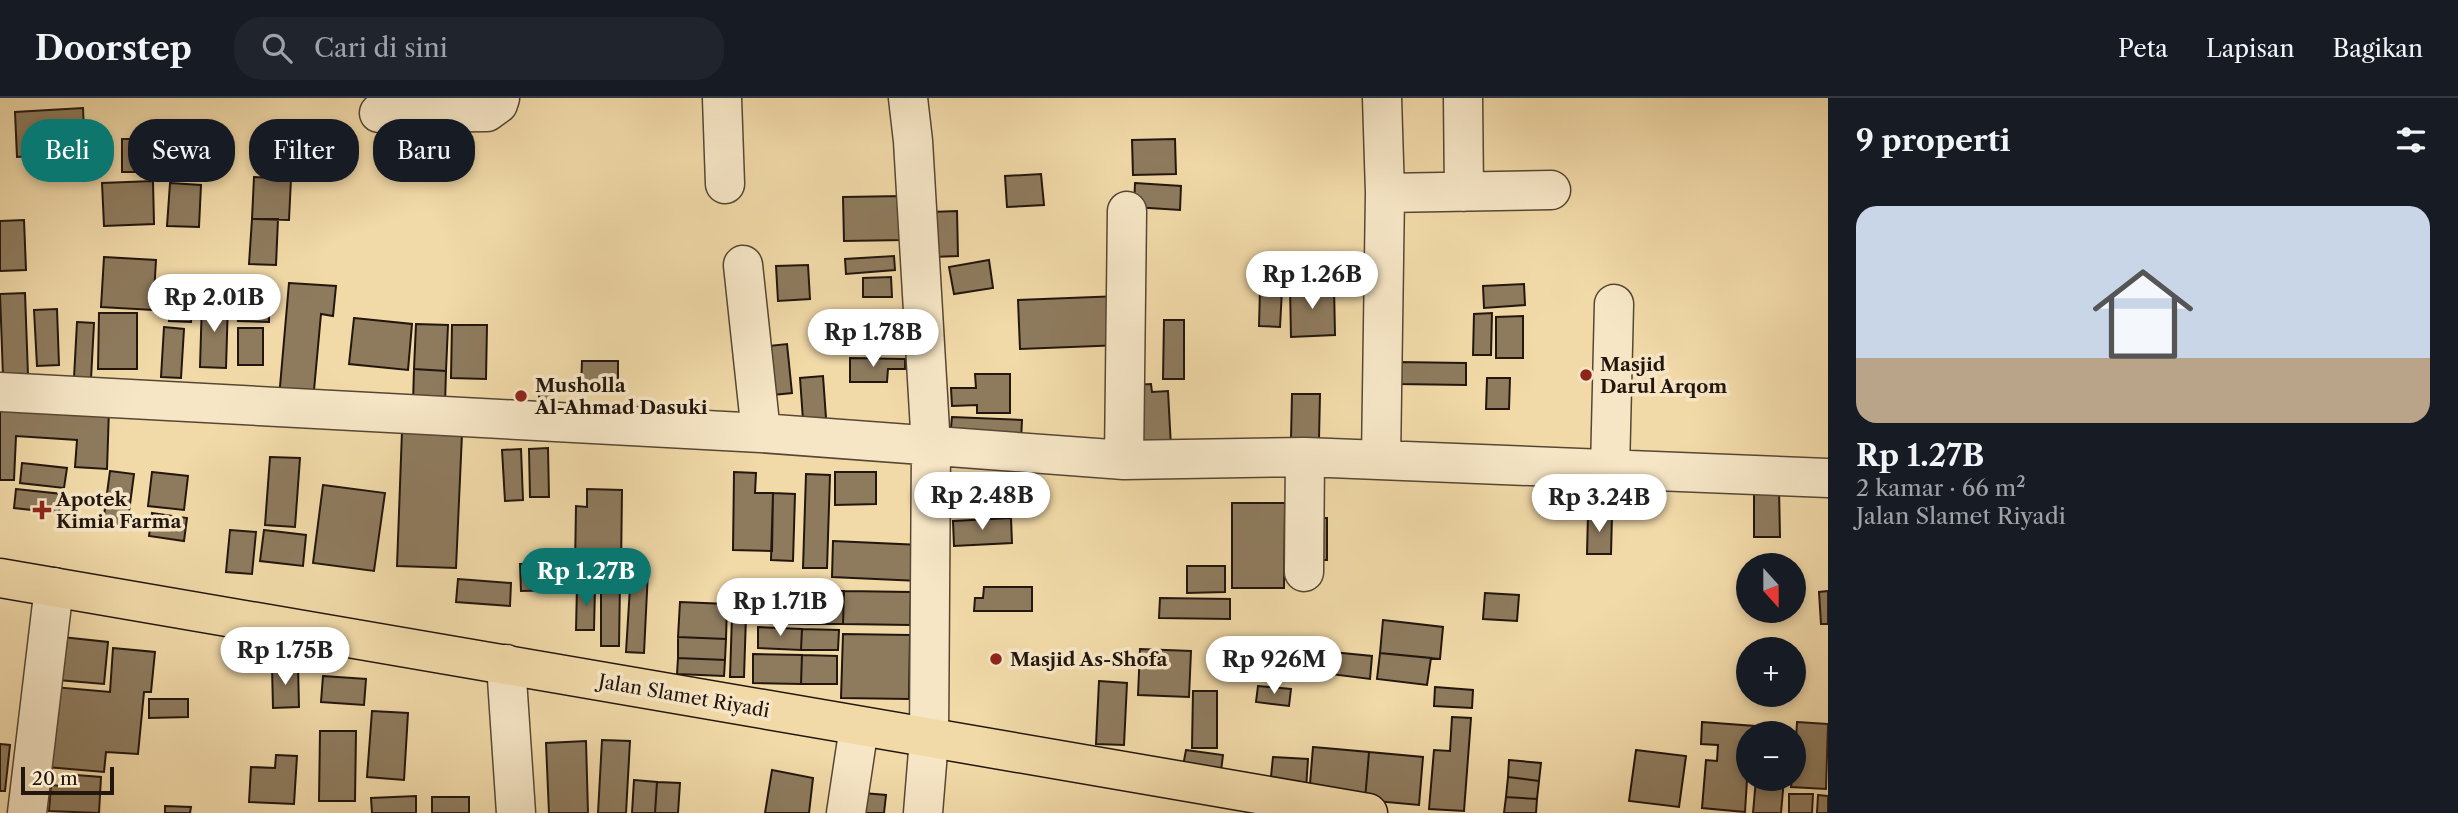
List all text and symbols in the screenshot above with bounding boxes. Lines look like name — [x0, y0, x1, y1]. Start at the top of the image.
search box — [234, 17, 724, 80]
text: Doorstep — [35, 28, 192, 69]
icon: search — [258, 29, 296, 67]
text: Cari di sini — [314, 32, 448, 64]
text: Peta — [2118, 34, 2168, 63]
text: Lapisan — [2206, 34, 2295, 63]
text: Bagikan — [2333, 34, 2423, 63]
chip: Beli — [21, 119, 114, 182]
chip: Sewa — [128, 119, 235, 182]
chip: Filter — [249, 119, 359, 182]
chip: Baru — [373, 119, 475, 182]
icon: filters — [2392, 121, 2430, 159]
text: 9 properti — [1856, 122, 2010, 159]
icon: home — [2080, 251, 2206, 377]
pin: Rp 1.26B — [1240, 252, 1384, 311]
text: Rp 1.26B — [1262, 260, 1362, 288]
pin: Rp 2.01B — [142, 274, 286, 334]
text: Rp 2.01B — [164, 283, 264, 311]
pin: Rp 1.78B — [801, 310, 945, 369]
text: Rp 1.78B — [824, 318, 922, 346]
place label: Masjid Darul Arqom — [1600, 353, 1727, 398]
marker: Masjid Darul Arqom — [1578, 367, 1594, 383]
place label: Musholla Al-Ahmad Dasuki — [534, 374, 708, 419]
marker: Musholla Al-Ahmad Dasuki — [513, 388, 529, 404]
text: Rp 1.27B — [1856, 437, 1984, 474]
pin: Rp 2.48B — [910, 472, 1054, 532]
pin: Rp 3.24B — [1527, 474, 1671, 534]
text: 2 kamar · 66 m² — [1856, 474, 2026, 502]
text: Rp 2.48B — [930, 481, 1034, 509]
text: Rp 3.24B — [1548, 483, 1650, 511]
place label: Apotek Kimia Farma — [55, 488, 183, 533]
marker: Apotek Kimia Farma — [34, 502, 50, 518]
text: Jalan Slamet Riyadi — [1856, 502, 2066, 530]
pin: Rp 1.27B — [514, 548, 658, 608]
north arrow — [1736, 553, 1806, 623]
map controls — [1736, 553, 1806, 791]
text: Rp 1.27B — [537, 557, 635, 585]
pin: Rp 1.71B — [708, 578, 852, 638]
text: Rp 1.71B — [733, 587, 827, 615]
pin: Rp 1.75B — [213, 628, 357, 687]
text: Rp 1.75B — [237, 636, 333, 664]
pin: Rp 926M — [1209, 636, 1339, 696]
button: + — [1736, 637, 1806, 707]
text: Rp 926M — [1222, 645, 1326, 673]
place label: Masjid As-Shofa — [1010, 648, 1169, 671]
marker: Masjid As-Shofa — [988, 651, 1004, 667]
street label: Jalan Slamet Riyadi — [594, 669, 771, 722]
button: − — [1736, 721, 1806, 791]
scale bar — [21, 764, 114, 796]
text: 20 m — [32, 767, 78, 790]

